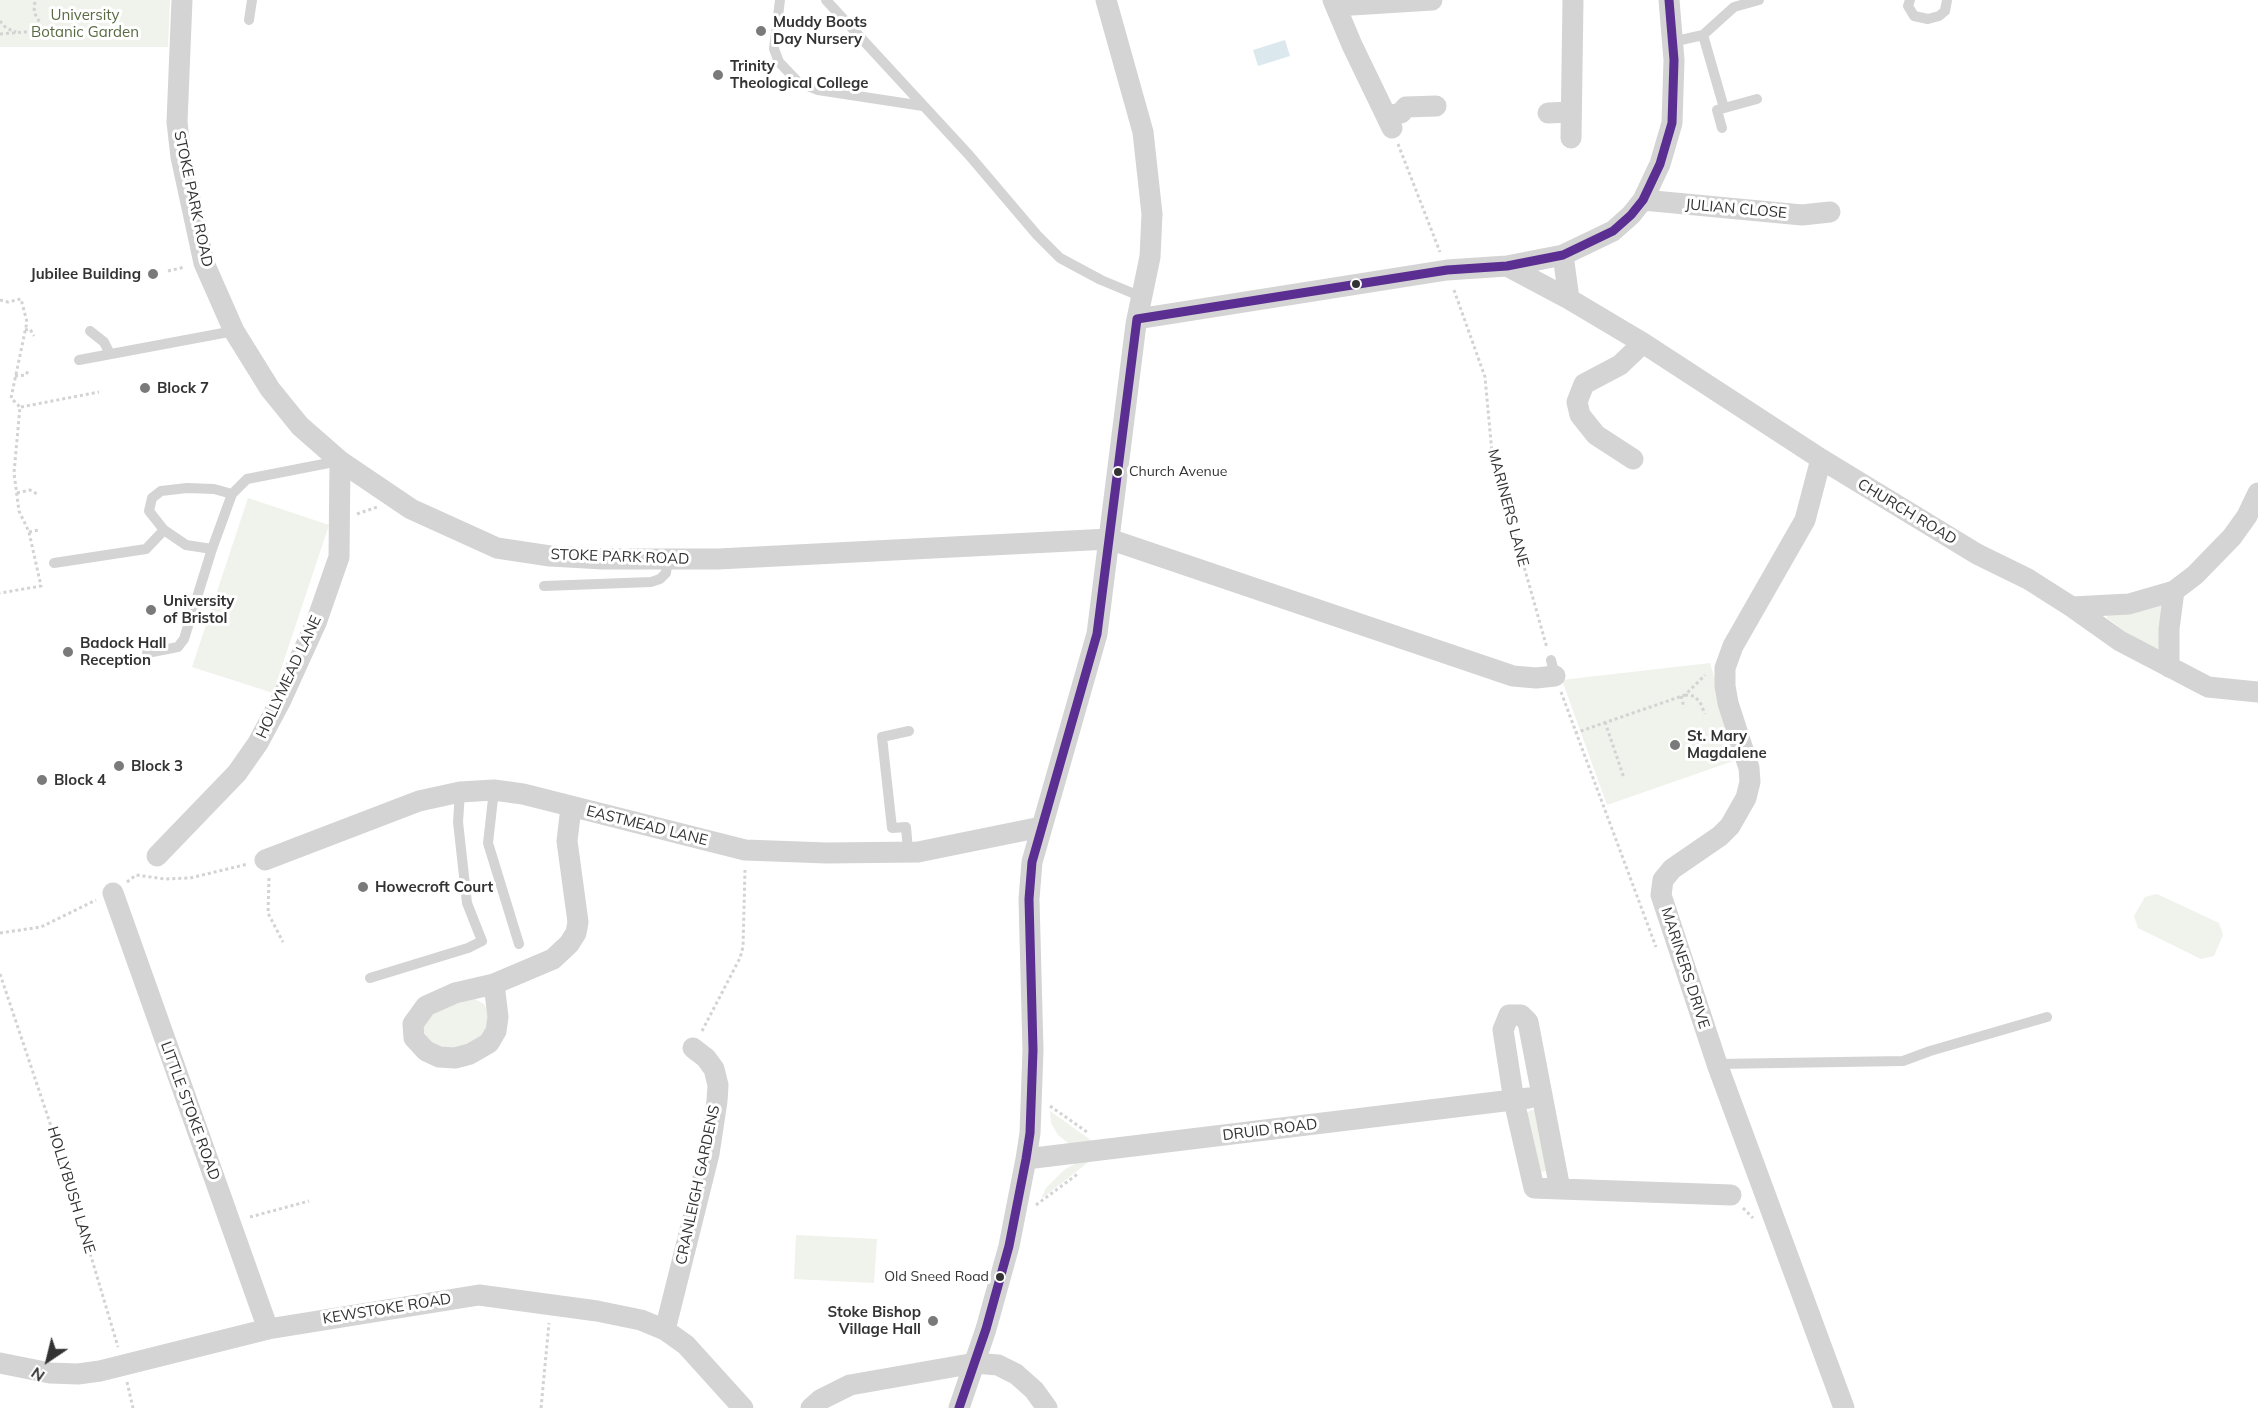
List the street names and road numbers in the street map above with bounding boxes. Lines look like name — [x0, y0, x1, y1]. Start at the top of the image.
street label: STOKE PARK ROAD — [170, 129, 216, 269]
street label: JULIAN CLOSE — [1685, 196, 1787, 222]
street label: MARINERS LANE — [1484, 447, 1532, 569]
street label: CHURCH ROAD — [1854, 475, 1960, 549]
street label: STOKE PARK ROAD — [550, 546, 690, 568]
street label: HOLLYMEAD LANE — [253, 613, 325, 741]
street label: EASTMEAD LANE — [585, 802, 709, 850]
street label: MARINERS DRIVE — [1657, 905, 1713, 1031]
street label: LITTLE STOKE ROAD — [156, 1039, 224, 1183]
street label: CRANLEIGH GARDENS — [672, 1103, 724, 1267]
street label: DRUID ROAD — [1222, 1115, 1318, 1145]
street label: HOLLYBUSH LANE — [43, 1124, 99, 1256]
street label: KEWSTOKE ROAD — [321, 1290, 453, 1328]

